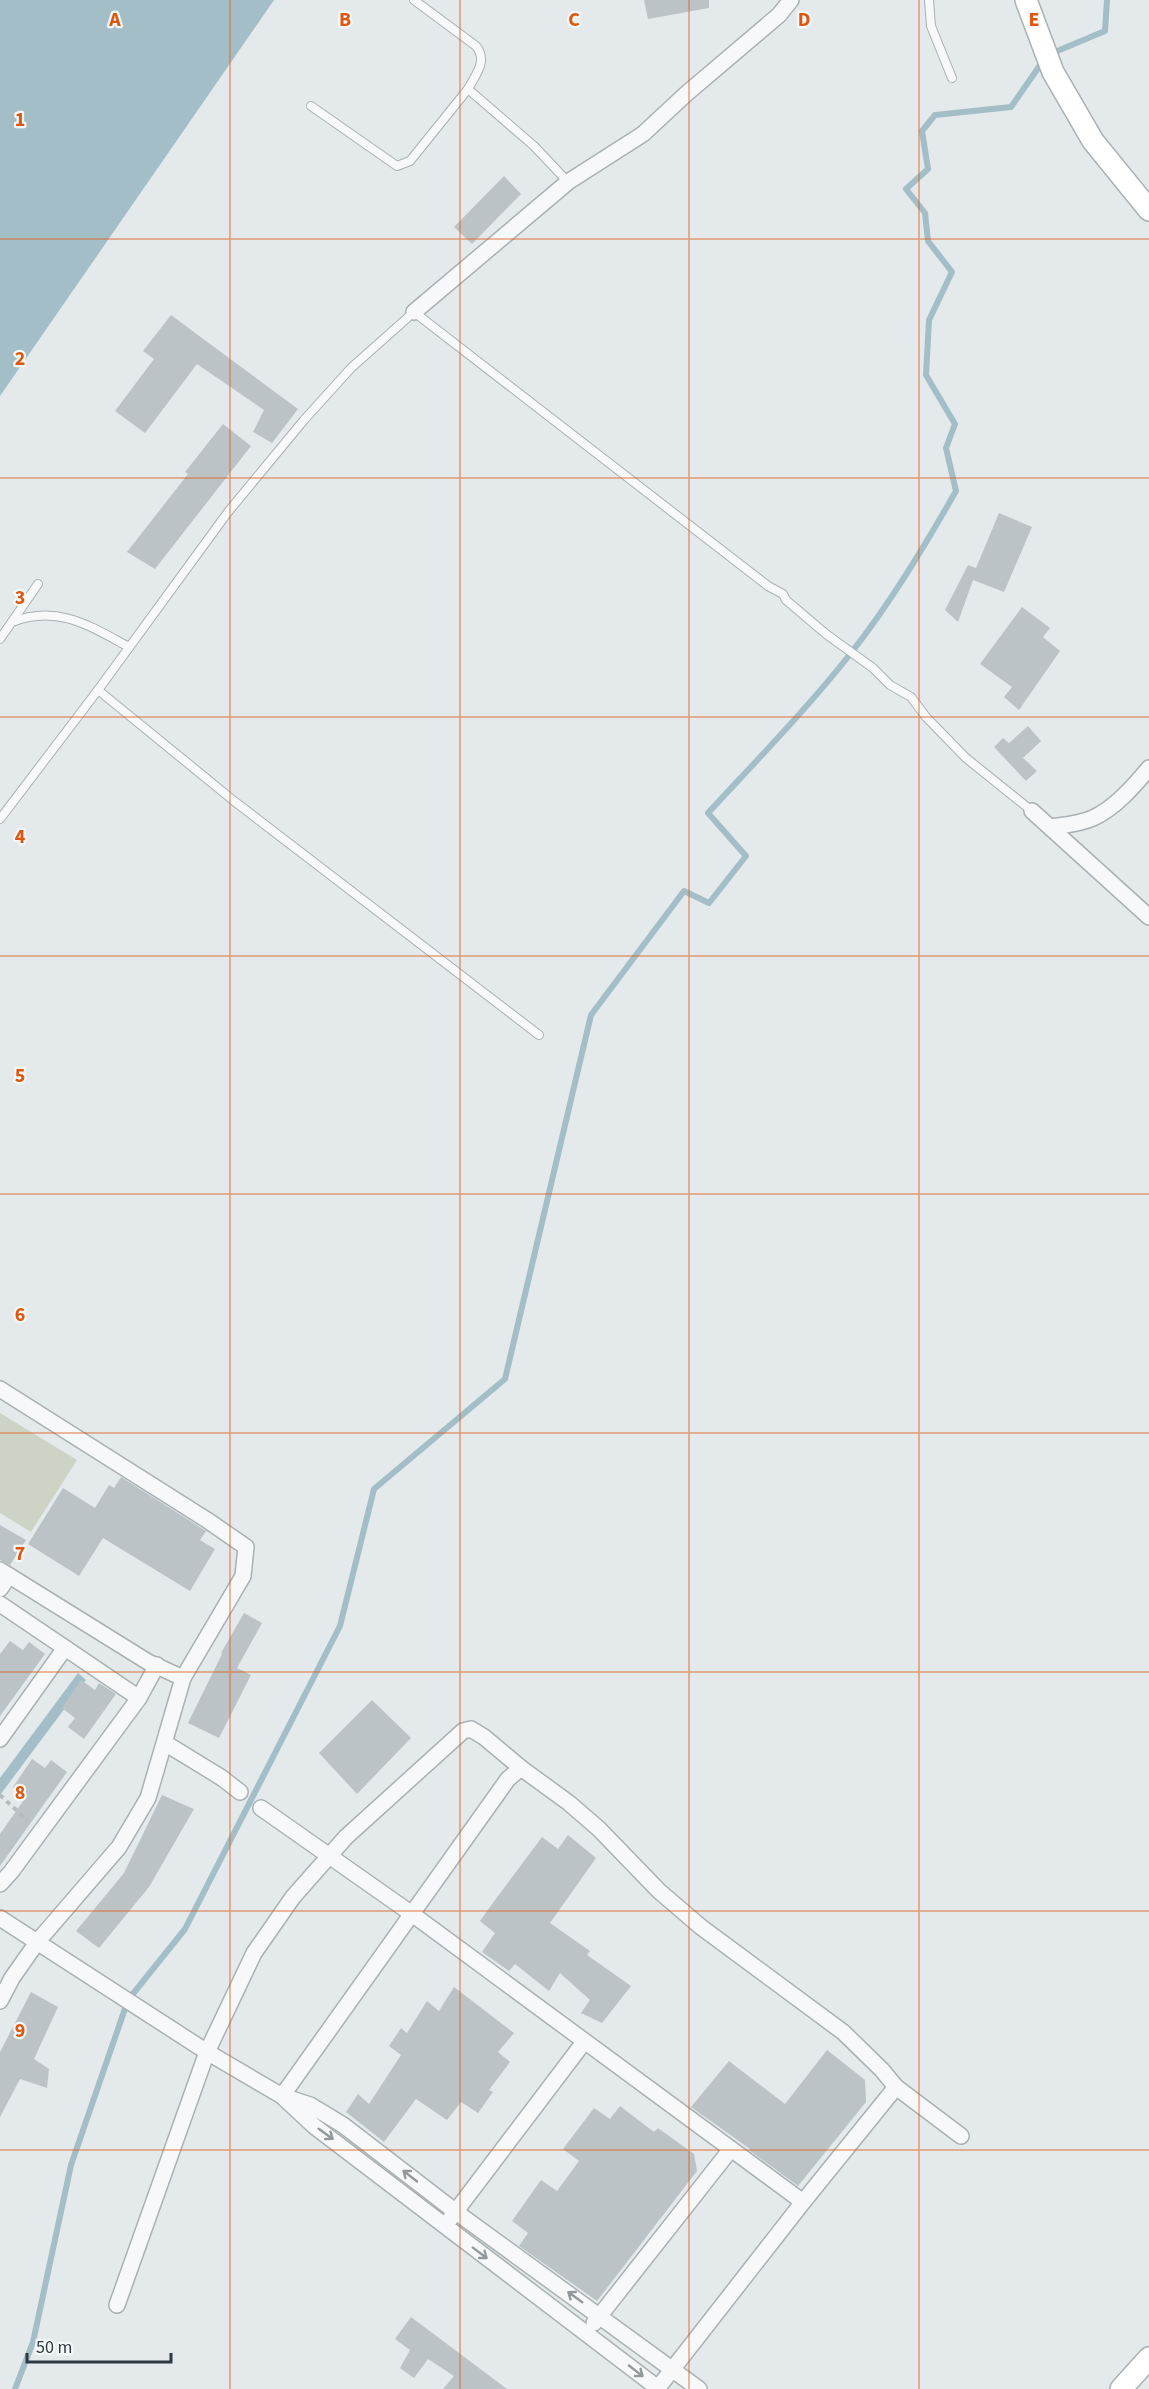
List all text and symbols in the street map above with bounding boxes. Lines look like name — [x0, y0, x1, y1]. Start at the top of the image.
text: A — [108, 6, 121, 34]
text: B — [339, 6, 351, 34]
text: C — [568, 6, 580, 34]
text: D — [798, 6, 810, 34]
text: E — [1029, 6, 1039, 34]
text: 1 — [15, 106, 25, 134]
text: 2 — [15, 345, 25, 373]
text: 3 — [15, 584, 25, 612]
text: 4 — [15, 823, 26, 851]
text: 5 — [15, 1062, 25, 1090]
text: 6 — [15, 1301, 25, 1329]
text: 7 — [15, 1540, 25, 1568]
text: 8 — [15, 1779, 25, 1807]
text: 9 — [15, 2017, 25, 2045]
one-way arrow — [317, 2128, 333, 2140]
one-way arrow — [402, 2170, 418, 2182]
one-way arrow — [472, 2246, 488, 2259]
one-way arrow — [567, 2291, 583, 2304]
scale bar — [27, 2326, 171, 2364]
text: 50 m — [36, 2335, 72, 2360]
one-way arrow — [627, 2364, 643, 2377]

